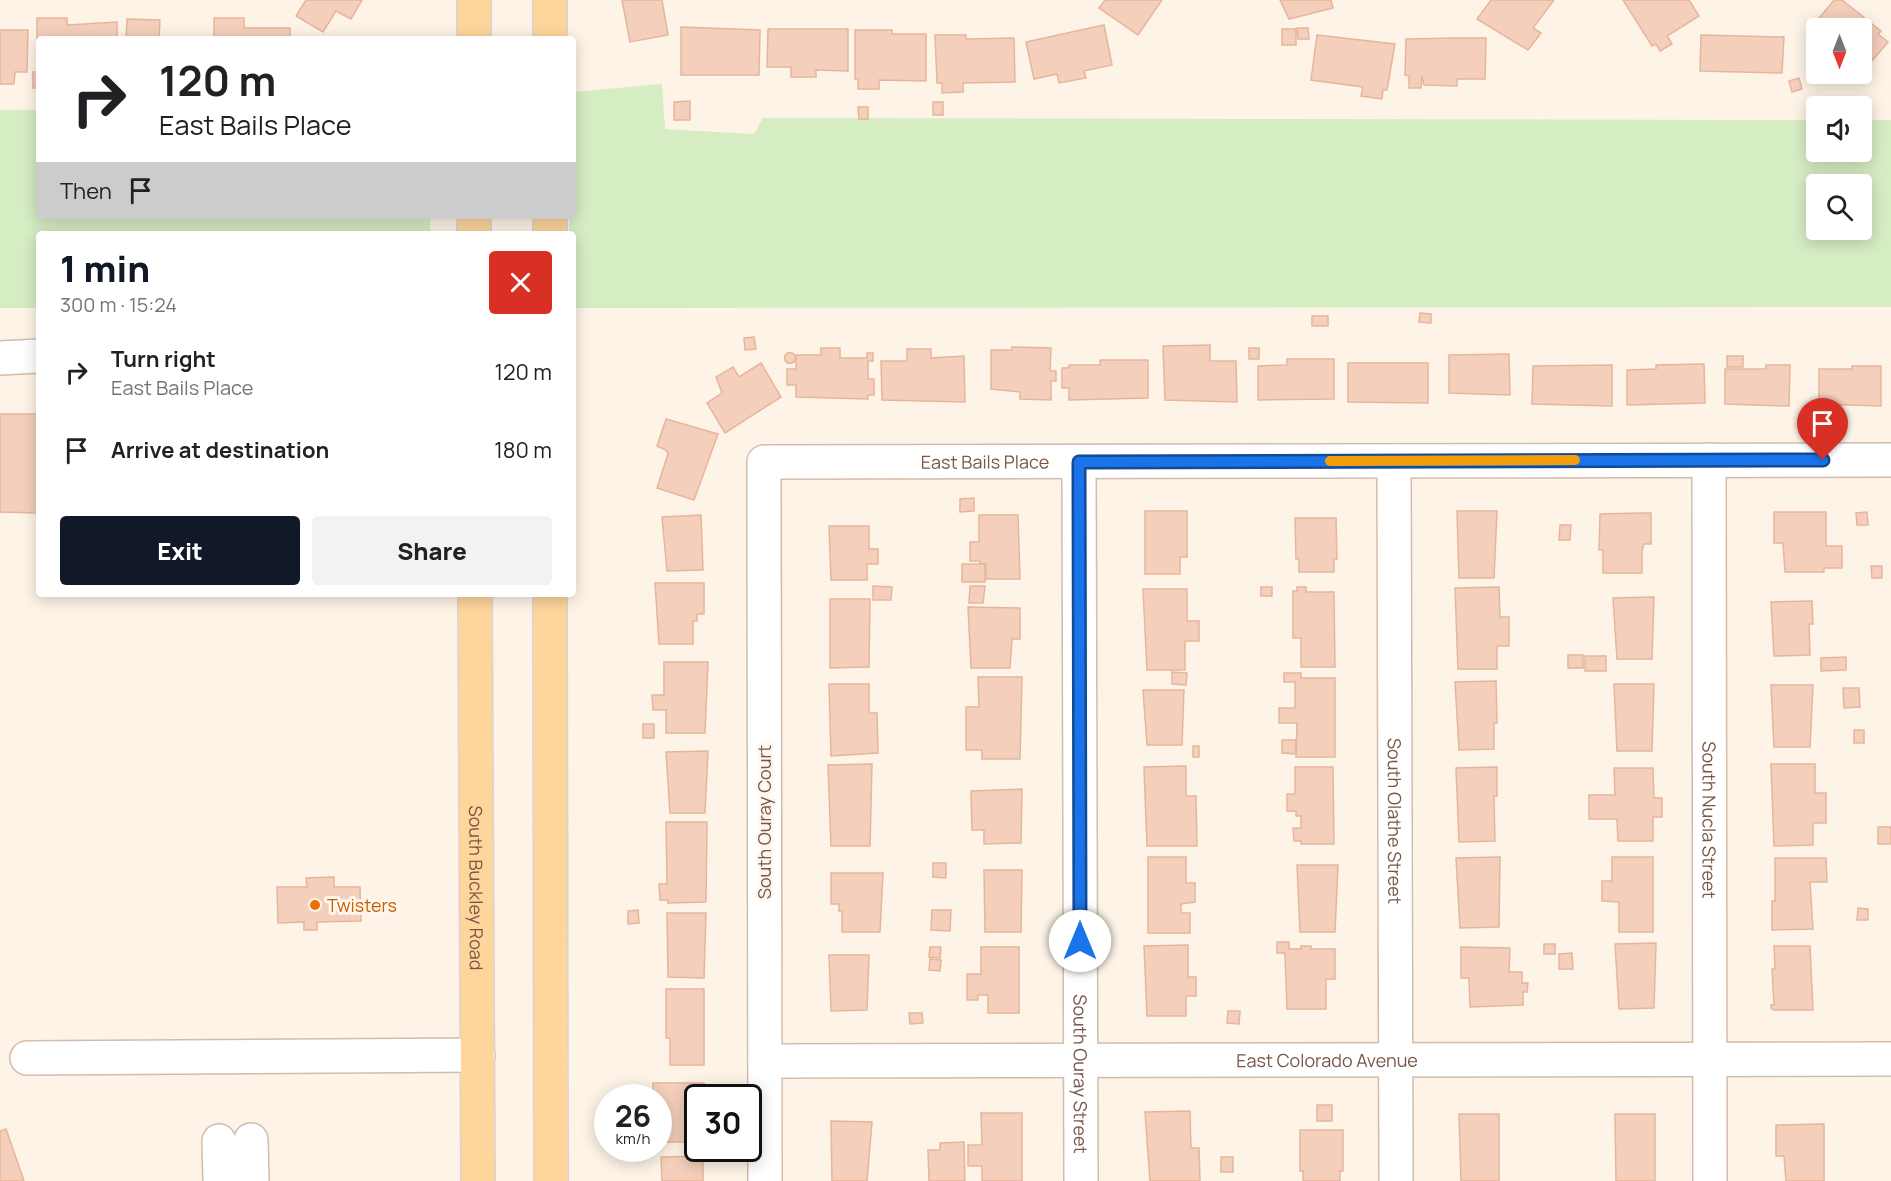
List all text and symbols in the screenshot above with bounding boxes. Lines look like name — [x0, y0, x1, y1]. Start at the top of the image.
north arrow — [1806, 18, 1872, 84]
map controls — [1806, 18, 1872, 240]
text: 120 m — [159, 51, 276, 109]
icon: right — [60, 60, 138, 138]
button: sound — [1806, 96, 1872, 162]
text: East Bails Place — [159, 106, 351, 143]
icon: arrive — [124, 174, 157, 207]
button: search — [1806, 174, 1872, 240]
text: Then — [60, 176, 112, 206]
text: 1 min — [60, 244, 150, 293]
button: close — [489, 251, 552, 314]
text: 300 m · 15:24 — [60, 291, 177, 318]
text: Turn right — [111, 344, 216, 374]
icon: right — [60, 356, 93, 389]
text: 120 m — [494, 357, 552, 387]
text: East Bails Place — [111, 374, 254, 401]
pin — [1797, 398, 1848, 460]
icon: arrive — [1806, 407, 1839, 440]
icon: arrive — [60, 434, 93, 467]
text: Arrive at destination — [111, 435, 329, 465]
text: 180 m — [494, 435, 552, 465]
street label: East Bails Place — [921, 449, 1049, 474]
button: Exit — [60, 516, 300, 585]
button: Share — [312, 516, 552, 585]
street label: South Olathe Street — [1383, 738, 1407, 904]
street label: South Nucla Street — [1697, 741, 1722, 899]
street label: South Ouray Court — [752, 745, 776, 899]
street label: South Buckley Road — [464, 805, 489, 971]
place label: Twisters — [327, 893, 397, 917]
marker: Twisters — [308, 898, 322, 912]
position arrow — [1048, 909, 1112, 973]
street label: South Ouray Street — [1068, 994, 1093, 1154]
street label: East Colorado Avenue — [1236, 1048, 1418, 1072]
speed limit sign: 30 — [684, 1084, 762, 1162]
text: 26 — [615, 1095, 651, 1136]
text: km/h — [616, 1128, 650, 1149]

